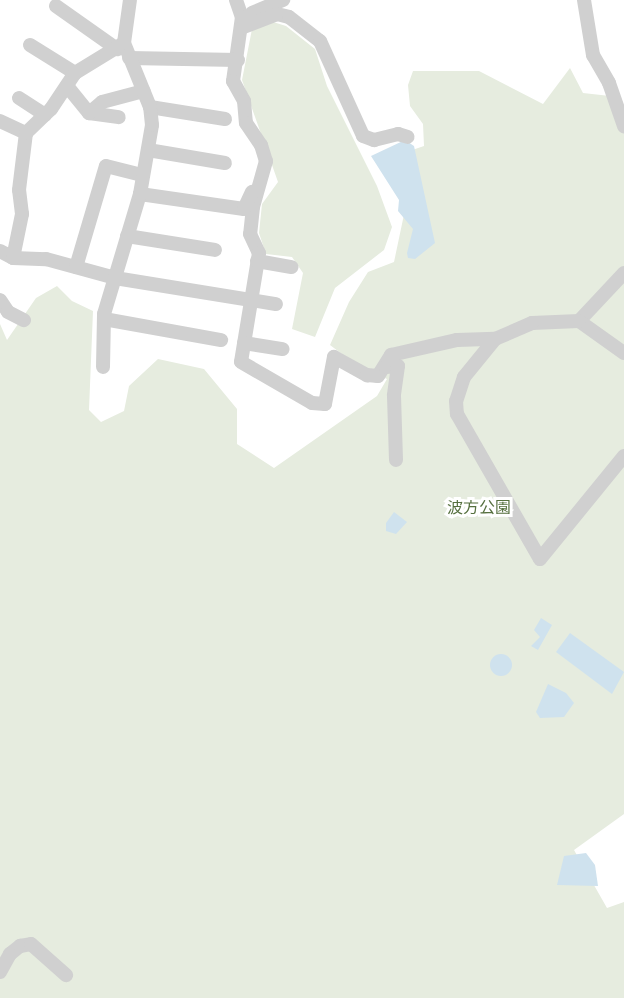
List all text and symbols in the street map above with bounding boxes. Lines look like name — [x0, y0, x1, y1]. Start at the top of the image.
park label: 波方公園 — [447, 498, 511, 518]

